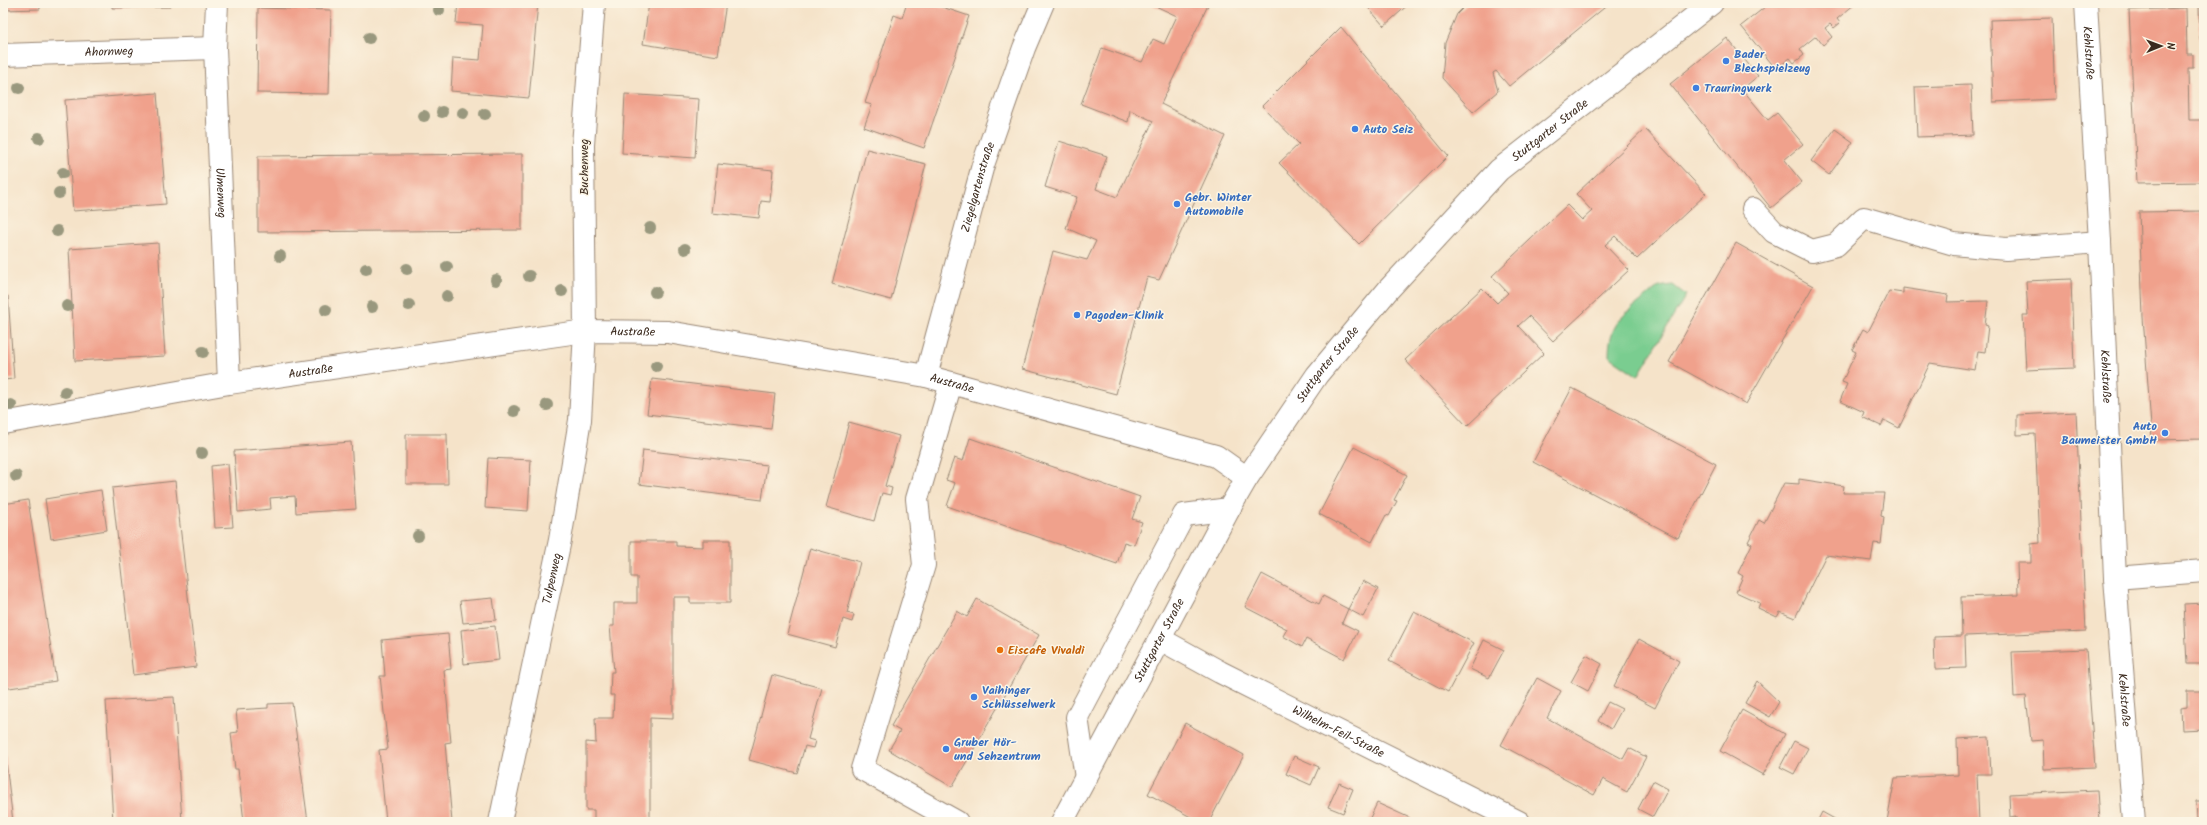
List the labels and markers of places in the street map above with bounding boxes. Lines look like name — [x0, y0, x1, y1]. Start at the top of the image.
place label: Bader Blechspielzeug — [1734, 45, 1811, 78]
marker: Bader Blechspielzeug — [1721, 56, 1731, 66]
place label: Trauringwerk — [1704, 79, 1772, 98]
marker: Trauringwerk — [1691, 83, 1701, 93]
place label: Auto Seiz — [1363, 120, 1413, 139]
marker: Auto Seiz — [1350, 124, 1360, 134]
place label: Gebr. Winter Automobile — [1185, 188, 1252, 221]
marker: Gebr. Winter Automobile — [1172, 199, 1182, 209]
place label: Pagoden-Klinik — [1085, 306, 1165, 325]
marker: Pagoden-Klinik — [1072, 310, 1082, 320]
place label: Auto Baumeister GmbH — [2061, 417, 2158, 450]
marker: Auto Baumeister GmbH — [2160, 428, 2170, 438]
place label: Eiscafe Vivaldi — [1008, 641, 1085, 660]
marker: Eiscafe Vivaldi — [995, 645, 1005, 655]
place label: Vaihinger Schlüsselwerk — [982, 681, 1056, 714]
marker: Vaihinger Schlüsselwerk — [969, 692, 979, 702]
place label: Gruber Hör- und Sehzentrum — [954, 733, 1041, 766]
marker: Gruber Hör- und Sehzentrum — [941, 744, 951, 754]

